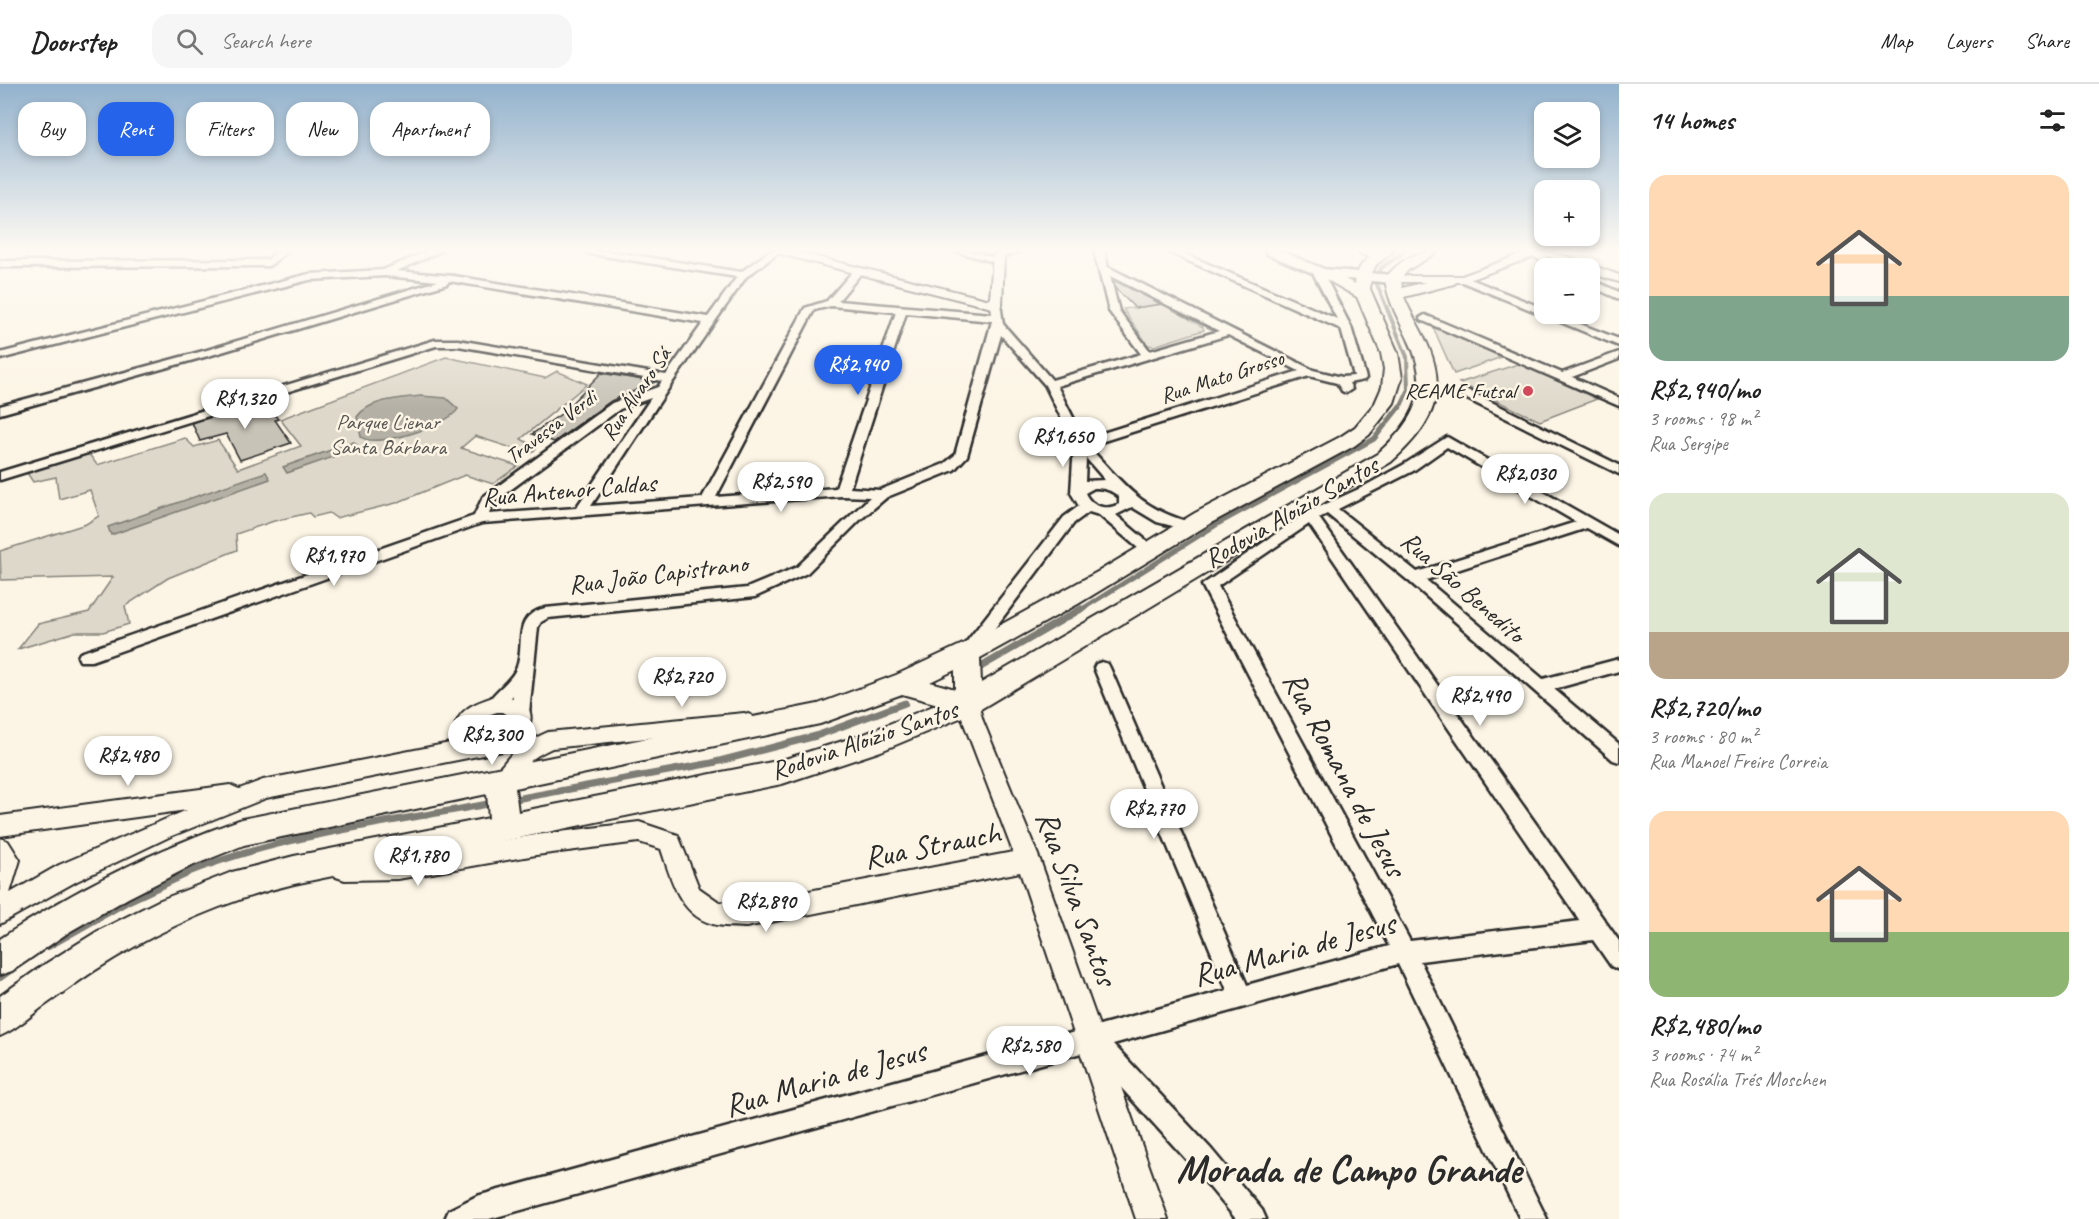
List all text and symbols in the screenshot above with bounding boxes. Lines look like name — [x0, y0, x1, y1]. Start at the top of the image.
search box — [152, 14, 572, 68]
text: Doorstep — [30, 24, 116, 59]
icon: search — [173, 25, 206, 58]
text: Search here — [221, 27, 311, 55]
text: Map — [1880, 28, 1913, 54]
text: Layers — [1946, 28, 1992, 54]
text: Share — [2025, 28, 2069, 54]
chip: Buy — [18, 102, 86, 156]
chip: Rent — [98, 102, 174, 156]
chip: Filters — [186, 102, 274, 156]
chip: New — [286, 102, 358, 156]
chip: Apartment — [370, 102, 490, 156]
map controls — [1534, 102, 1600, 324]
button: layers — [1534, 102, 1600, 168]
text: 14 homes — [1649, 104, 1734, 137]
icon: filters — [2036, 104, 2069, 137]
button: + — [1534, 180, 1600, 246]
icon: home — [1805, 214, 1913, 322]
button: − — [1534, 258, 1600, 324]
street label: Rua Álvaro Sá — [595, 340, 679, 446]
street label: Rua Mato Grosso — [1157, 344, 1288, 410]
pin: R$2,940 — [803, 345, 913, 396]
text: R$2,940 — [828, 352, 888, 377]
text: R$2,940/mo — [1649, 373, 1760, 406]
place label: REAME Futsal — [1405, 377, 1520, 405]
pin: R$1,320 — [190, 379, 300, 430]
street label: Travessa Verdi — [500, 382, 605, 471]
marker: REAME Futsal — [1521, 384, 1535, 398]
text: R$1,320 — [215, 386, 275, 411]
text: 3 rooms · 98 m² — [1649, 406, 1757, 431]
park label: Parque Lienar Santa Bárbara — [330, 408, 447, 461]
pin: R$1,650 — [1008, 417, 1118, 468]
text: R$1,650 — [1033, 424, 1093, 449]
text: Rua Sergipe — [1649, 431, 1728, 456]
street label: Rodovia Aloízio Santos — [1198, 448, 1386, 575]
pin: R$2,030 — [1470, 454, 1580, 505]
text: R$2,030 — [1495, 461, 1555, 486]
pin: R$2,590 — [726, 462, 836, 513]
street label: Rua Antenor Caldas — [481, 466, 659, 514]
text: R$2,590 — [751, 469, 811, 494]
street label: Rua São Benedito — [1394, 524, 1534, 652]
icon: home — [1805, 532, 1913, 640]
pin: R$1,970 — [279, 536, 389, 587]
text: R$1,970 — [304, 543, 364, 568]
street label: Rua João Capistrano — [567, 546, 752, 601]
pin: R$2,720 — [627, 657, 737, 708]
text: R$2,720 — [652, 664, 712, 689]
street label: Rua Romana de Jesus — [1274, 664, 1417, 886]
pin: R$2,490 — [1425, 676, 1535, 727]
text: R$2,490 — [1450, 683, 1510, 708]
text: R$2,720/mo — [1649, 691, 1760, 724]
street label: Rodovia Aloízio Santos — [766, 692, 964, 787]
pin: R$2,300 — [437, 715, 547, 766]
text: R$2,300 — [462, 722, 522, 747]
text: 3 rooms · 80 m² — [1649, 724, 1757, 749]
pin: R$2,480 — [73, 736, 183, 787]
text: R$2,480 — [98, 743, 158, 768]
text: Rua Manoel Freire Correia — [1649, 749, 1827, 774]
pin: R$2,770 — [1099, 789, 1209, 840]
text: R$2,770 — [1124, 796, 1184, 821]
street label: Rua Silva Santos — [1026, 805, 1128, 993]
street label: Rua Strauch — [860, 811, 1006, 878]
pin: R$1,780 — [363, 836, 473, 887]
text: R$1,780 — [388, 843, 448, 868]
icon: home — [1805, 850, 1913, 958]
pin: R$2,890 — [711, 882, 821, 933]
text: R$2,890 — [736, 889, 796, 914]
street label: Rua Maria de Jesus — [1189, 902, 1402, 996]
text: R$2,480/mo — [1649, 1009, 1760, 1042]
pin: R$2,580 — [975, 1026, 1085, 1077]
street label: Rua Maria de Jesus — [720, 1029, 933, 1126]
text: R$2,580 — [1000, 1033, 1060, 1058]
text: 3 rooms · 74 m² — [1649, 1042, 1757, 1067]
text: Rua Rosália Trés Moschen — [1649, 1067, 1826, 1092]
district label: Morada de Campo Grande — [1176, 1145, 1525, 1194]

